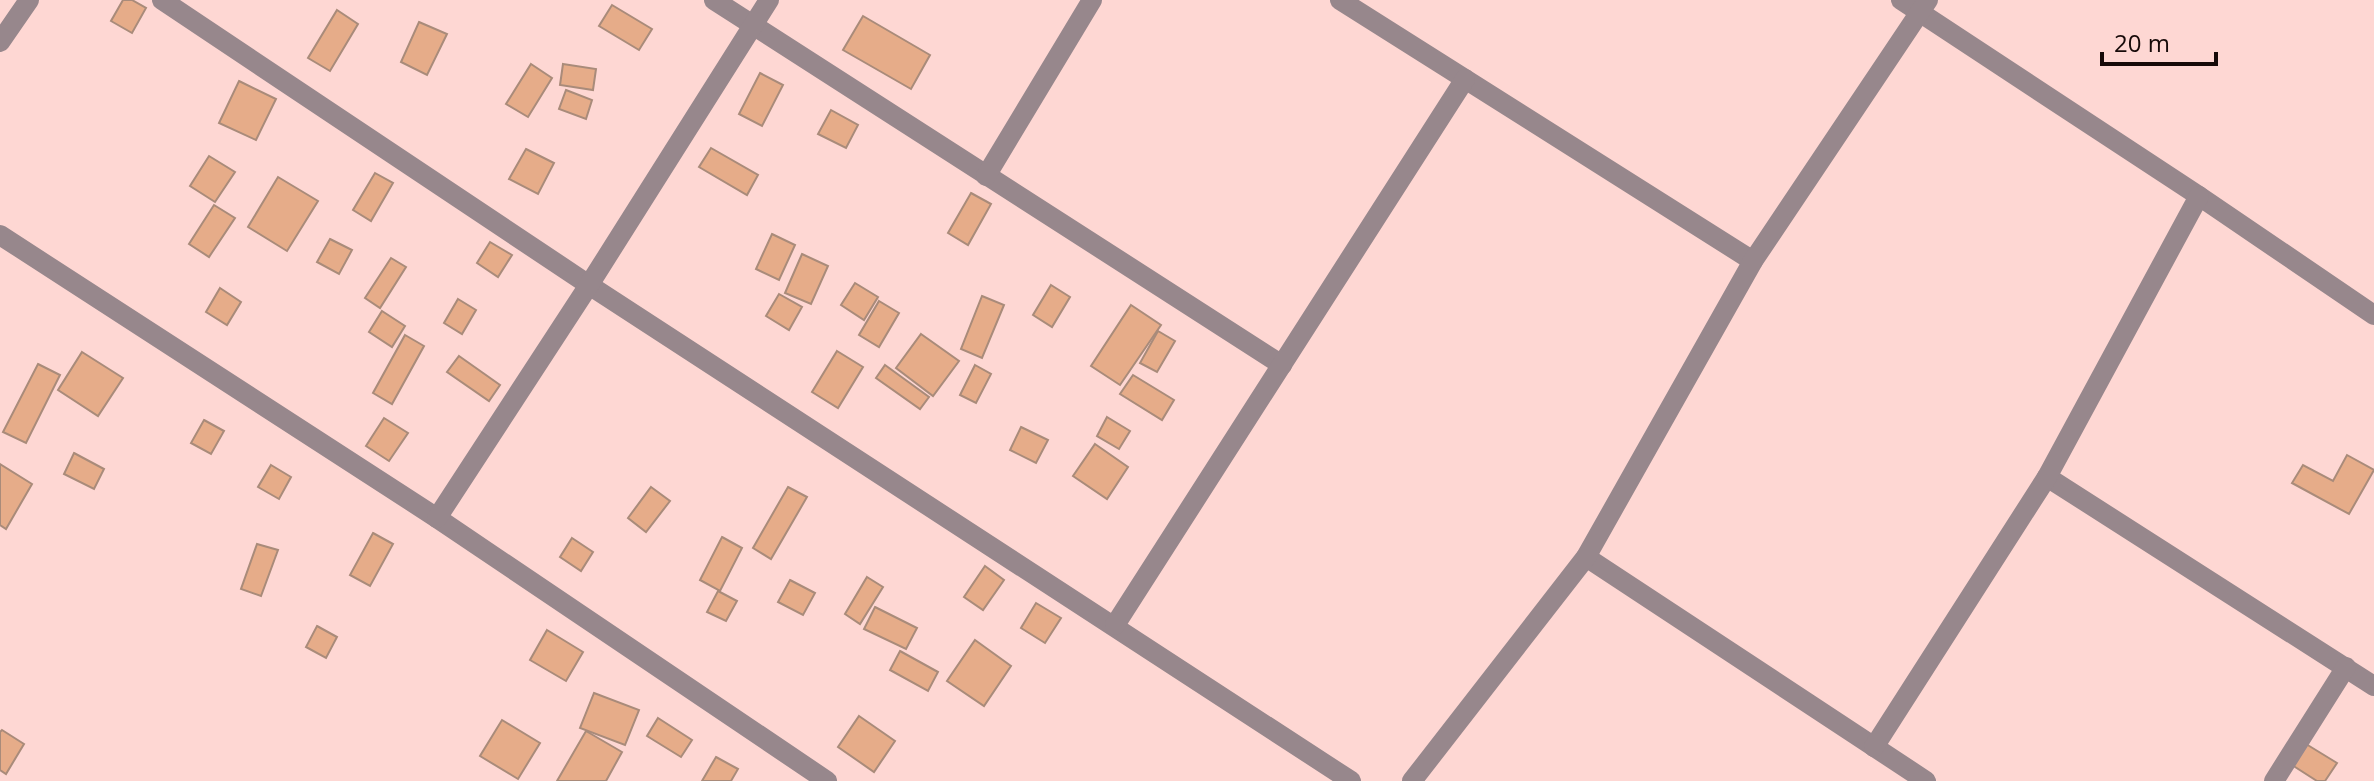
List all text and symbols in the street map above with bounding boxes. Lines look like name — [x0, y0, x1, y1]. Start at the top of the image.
scale bar — [2102, 16, 2216, 66]
text: 20 m — [2114, 26, 2170, 59]

